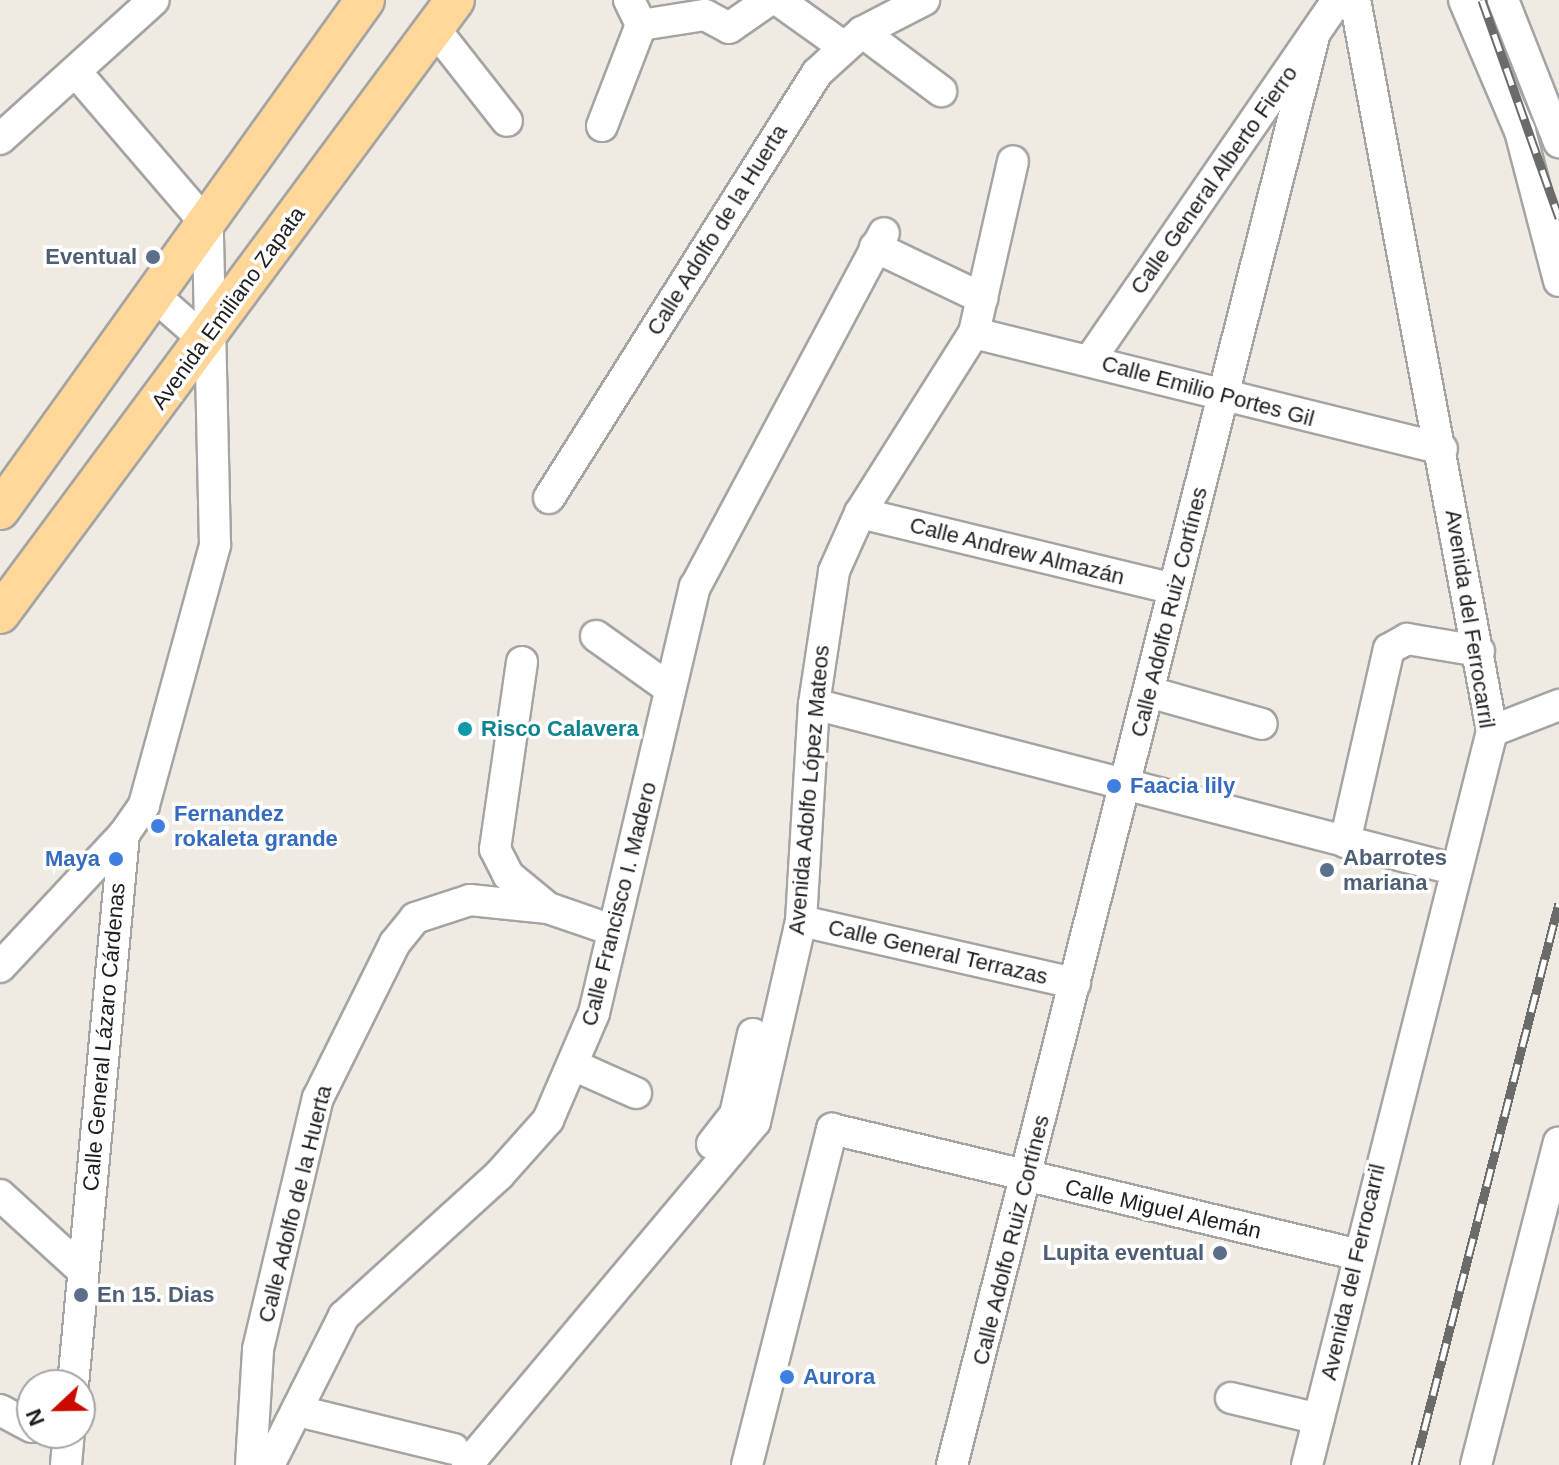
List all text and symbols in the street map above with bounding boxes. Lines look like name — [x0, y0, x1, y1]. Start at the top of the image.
street label: Calle General Alberto Fierro — [1125, 60, 1303, 300]
street label: Calle Adolfo de la Huerta — [641, 119, 793, 341]
street label: Avenida Emiliano Zapata — [146, 201, 310, 415]
place label: Eventual — [45, 244, 137, 270]
marker: Eventual — [144, 248, 162, 266]
street label: Calle Emilio Portes Gil — [1099, 350, 1317, 432]
street label: Calle Adolfo Ruiz Cortínes — [1125, 484, 1213, 740]
street label: Avenida del Ferrocarril — [1440, 508, 1500, 730]
street label: Calle Andrew Almazán — [906, 511, 1128, 591]
street label: Avenida Adolfo López Mateos — [783, 643, 835, 937]
place label: Risco Calavera — [481, 716, 639, 742]
marker: Risco Calavera — [456, 720, 474, 738]
place label: Faacia lily — [1130, 773, 1235, 799]
marker: Faacia lily — [1105, 777, 1123, 795]
street label: Calle Francisco I. Madero — [576, 779, 662, 1029]
place label: Fernandez rokaleta grande — [174, 800, 338, 852]
marker: Fernandez rokaleta grande — [149, 817, 167, 835]
place label: Abarrotes mariana — [1343, 844, 1447, 896]
place label: Maya — [45, 846, 100, 872]
marker: Maya — [107, 850, 125, 868]
marker: Abarrotes mariana — [1318, 861, 1336, 879]
street label: Calle General Lázaro Cárdenas — [77, 882, 131, 1192]
street label: Calle General Terrazas — [825, 914, 1051, 990]
street label: Calle Adolfo de la Huerta — [253, 1082, 337, 1326]
street label: Calle Adolfo Ruiz Cortínes — [967, 1112, 1055, 1368]
street label: Avenida del Ferrocarril — [1315, 1161, 1391, 1383]
street label: Calle Miguel Alemán — [1062, 1173, 1264, 1245]
place label: Lupita eventual — [1043, 1240, 1204, 1266]
marker: Lupita eventual — [1211, 1244, 1229, 1262]
place label: En 15. Dias — [97, 1282, 214, 1308]
marker: En 15. Dias — [72, 1286, 90, 1304]
place label: Aurora — [803, 1364, 875, 1390]
marker: Aurora — [778, 1368, 796, 1386]
north arrow — [16, 1369, 96, 1449]
text: N — [21, 1405, 50, 1429]

